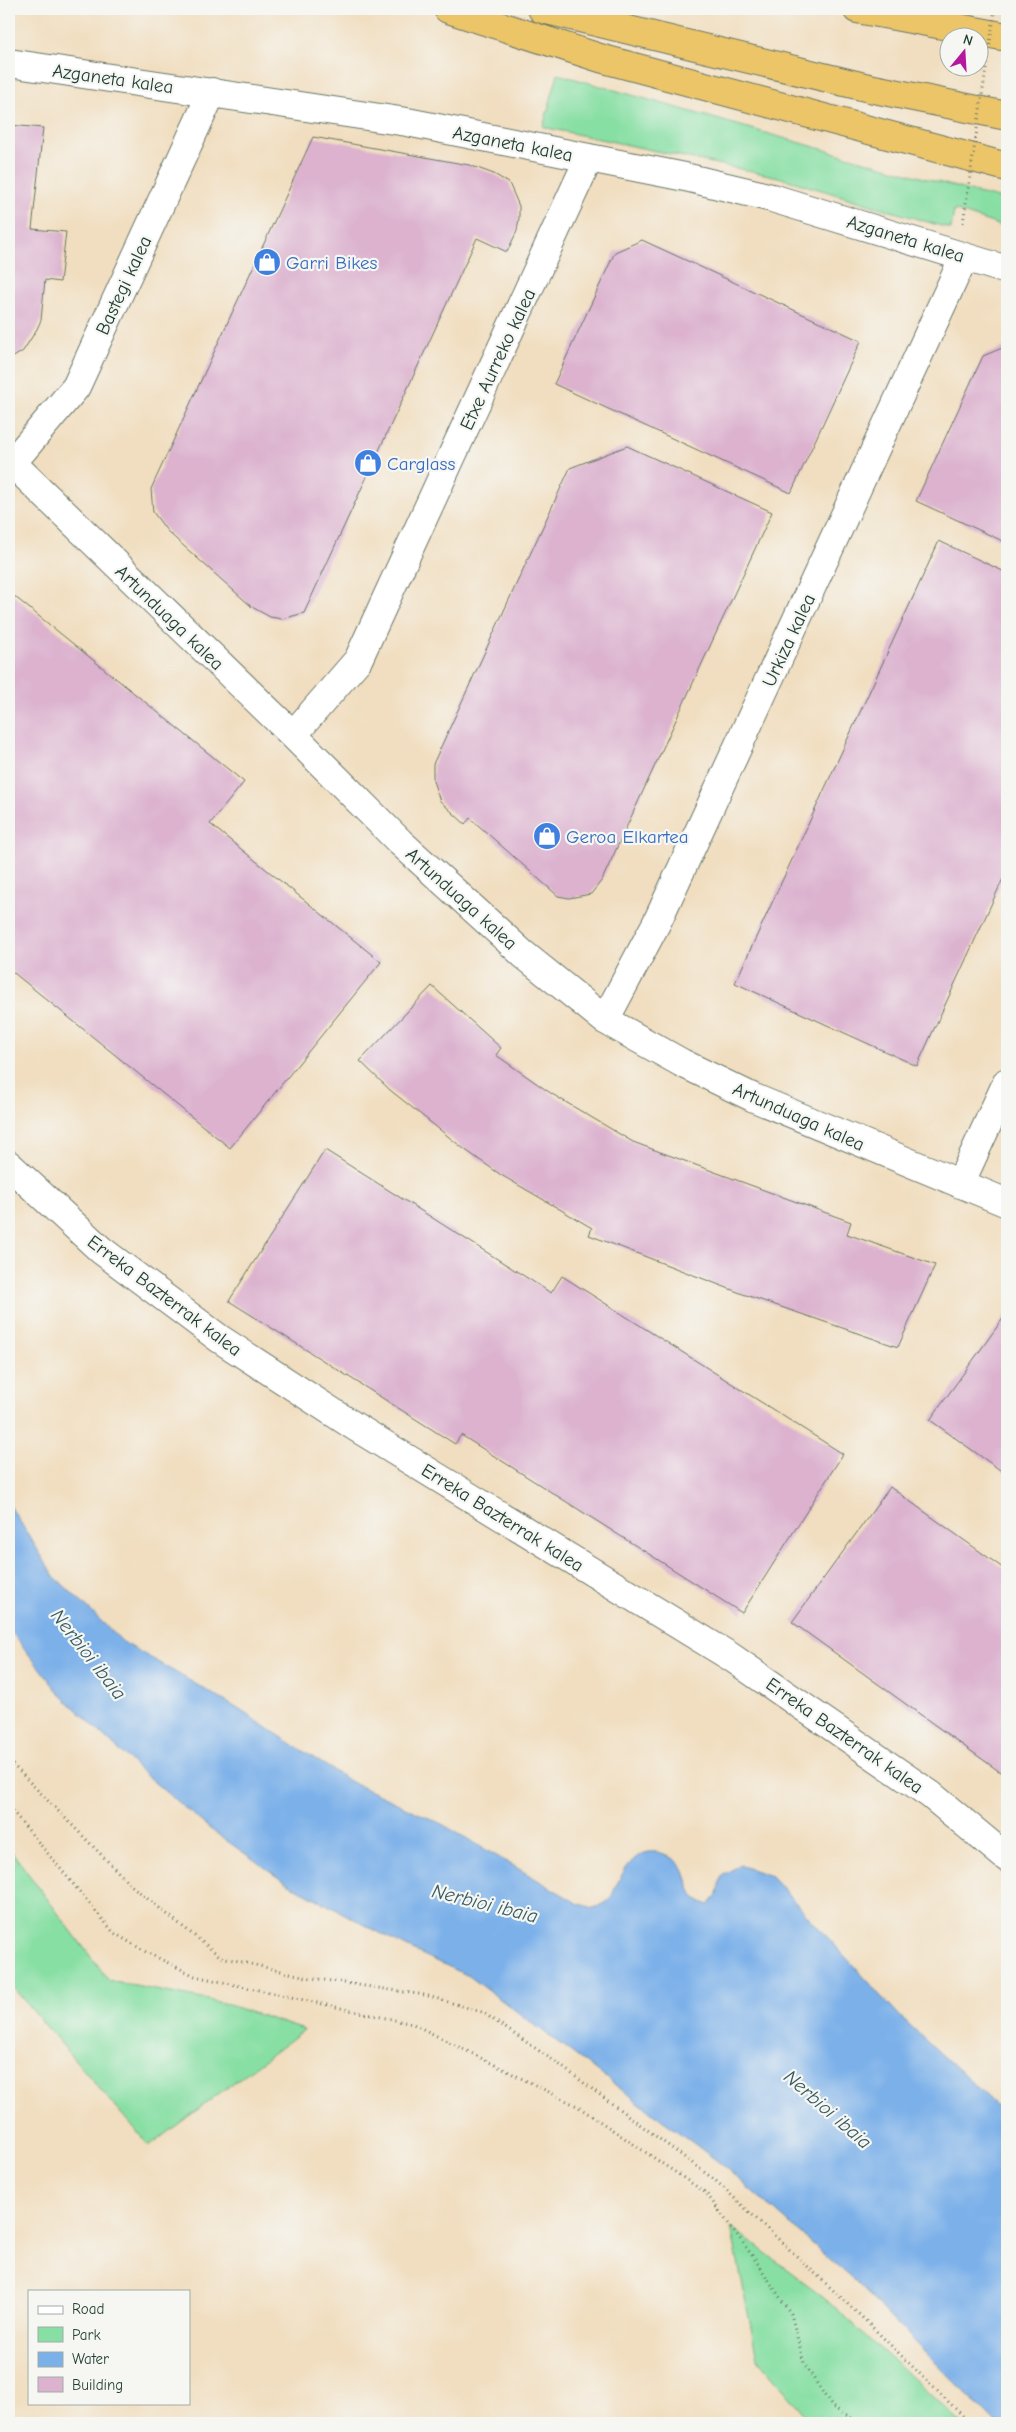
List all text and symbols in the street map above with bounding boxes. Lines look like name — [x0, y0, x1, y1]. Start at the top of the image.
north arrow — [938, 28, 988, 78]
text: N — [961, 31, 975, 50]
street label: Azganeta kalea — [51, 60, 175, 98]
street label: Azganeta kalea — [451, 122, 575, 166]
street label: Azganeta kalea — [844, 211, 967, 267]
street label: Bastegi kalea — [91, 232, 156, 338]
shop icon: Garri Bikes — [252, 247, 282, 277]
place label: Garri Bikes — [286, 252, 378, 274]
street label: Etxe Aurreko kalea — [455, 285, 540, 434]
shop icon: Carglass — [353, 448, 383, 478]
place label: Carglass — [387, 453, 455, 475]
street label: Artunduaga kalea — [111, 560, 228, 675]
street label: Urkiza kalea — [758, 590, 820, 690]
shop icon: Geroa Elkartea — [532, 821, 562, 851]
place label: Geroa Elkartea — [566, 826, 689, 848]
street label: Artunduaga kalea — [401, 843, 522, 954]
street label: Artunduaga kalea — [729, 1078, 868, 1156]
street label: Erreka Bazterrak kalea — [83, 1231, 246, 1361]
street label: Erreka Bazterrak kalea — [417, 1459, 588, 1577]
water label: Nerbioi ibaia — [46, 1604, 131, 1704]
street label: Erreka Bazterrak kalea — [762, 1673, 927, 1798]
water label: Nerbioi ibaia — [429, 1879, 540, 1928]
water label: Nerbioi ibaia — [779, 2065, 876, 2154]
legend — [28, 2290, 190, 2404]
text: Road — [72, 2300, 104, 2318]
text: Park — [72, 2326, 101, 2344]
text: Water — [72, 2350, 109, 2368]
text: Building — [72, 2376, 123, 2394]

